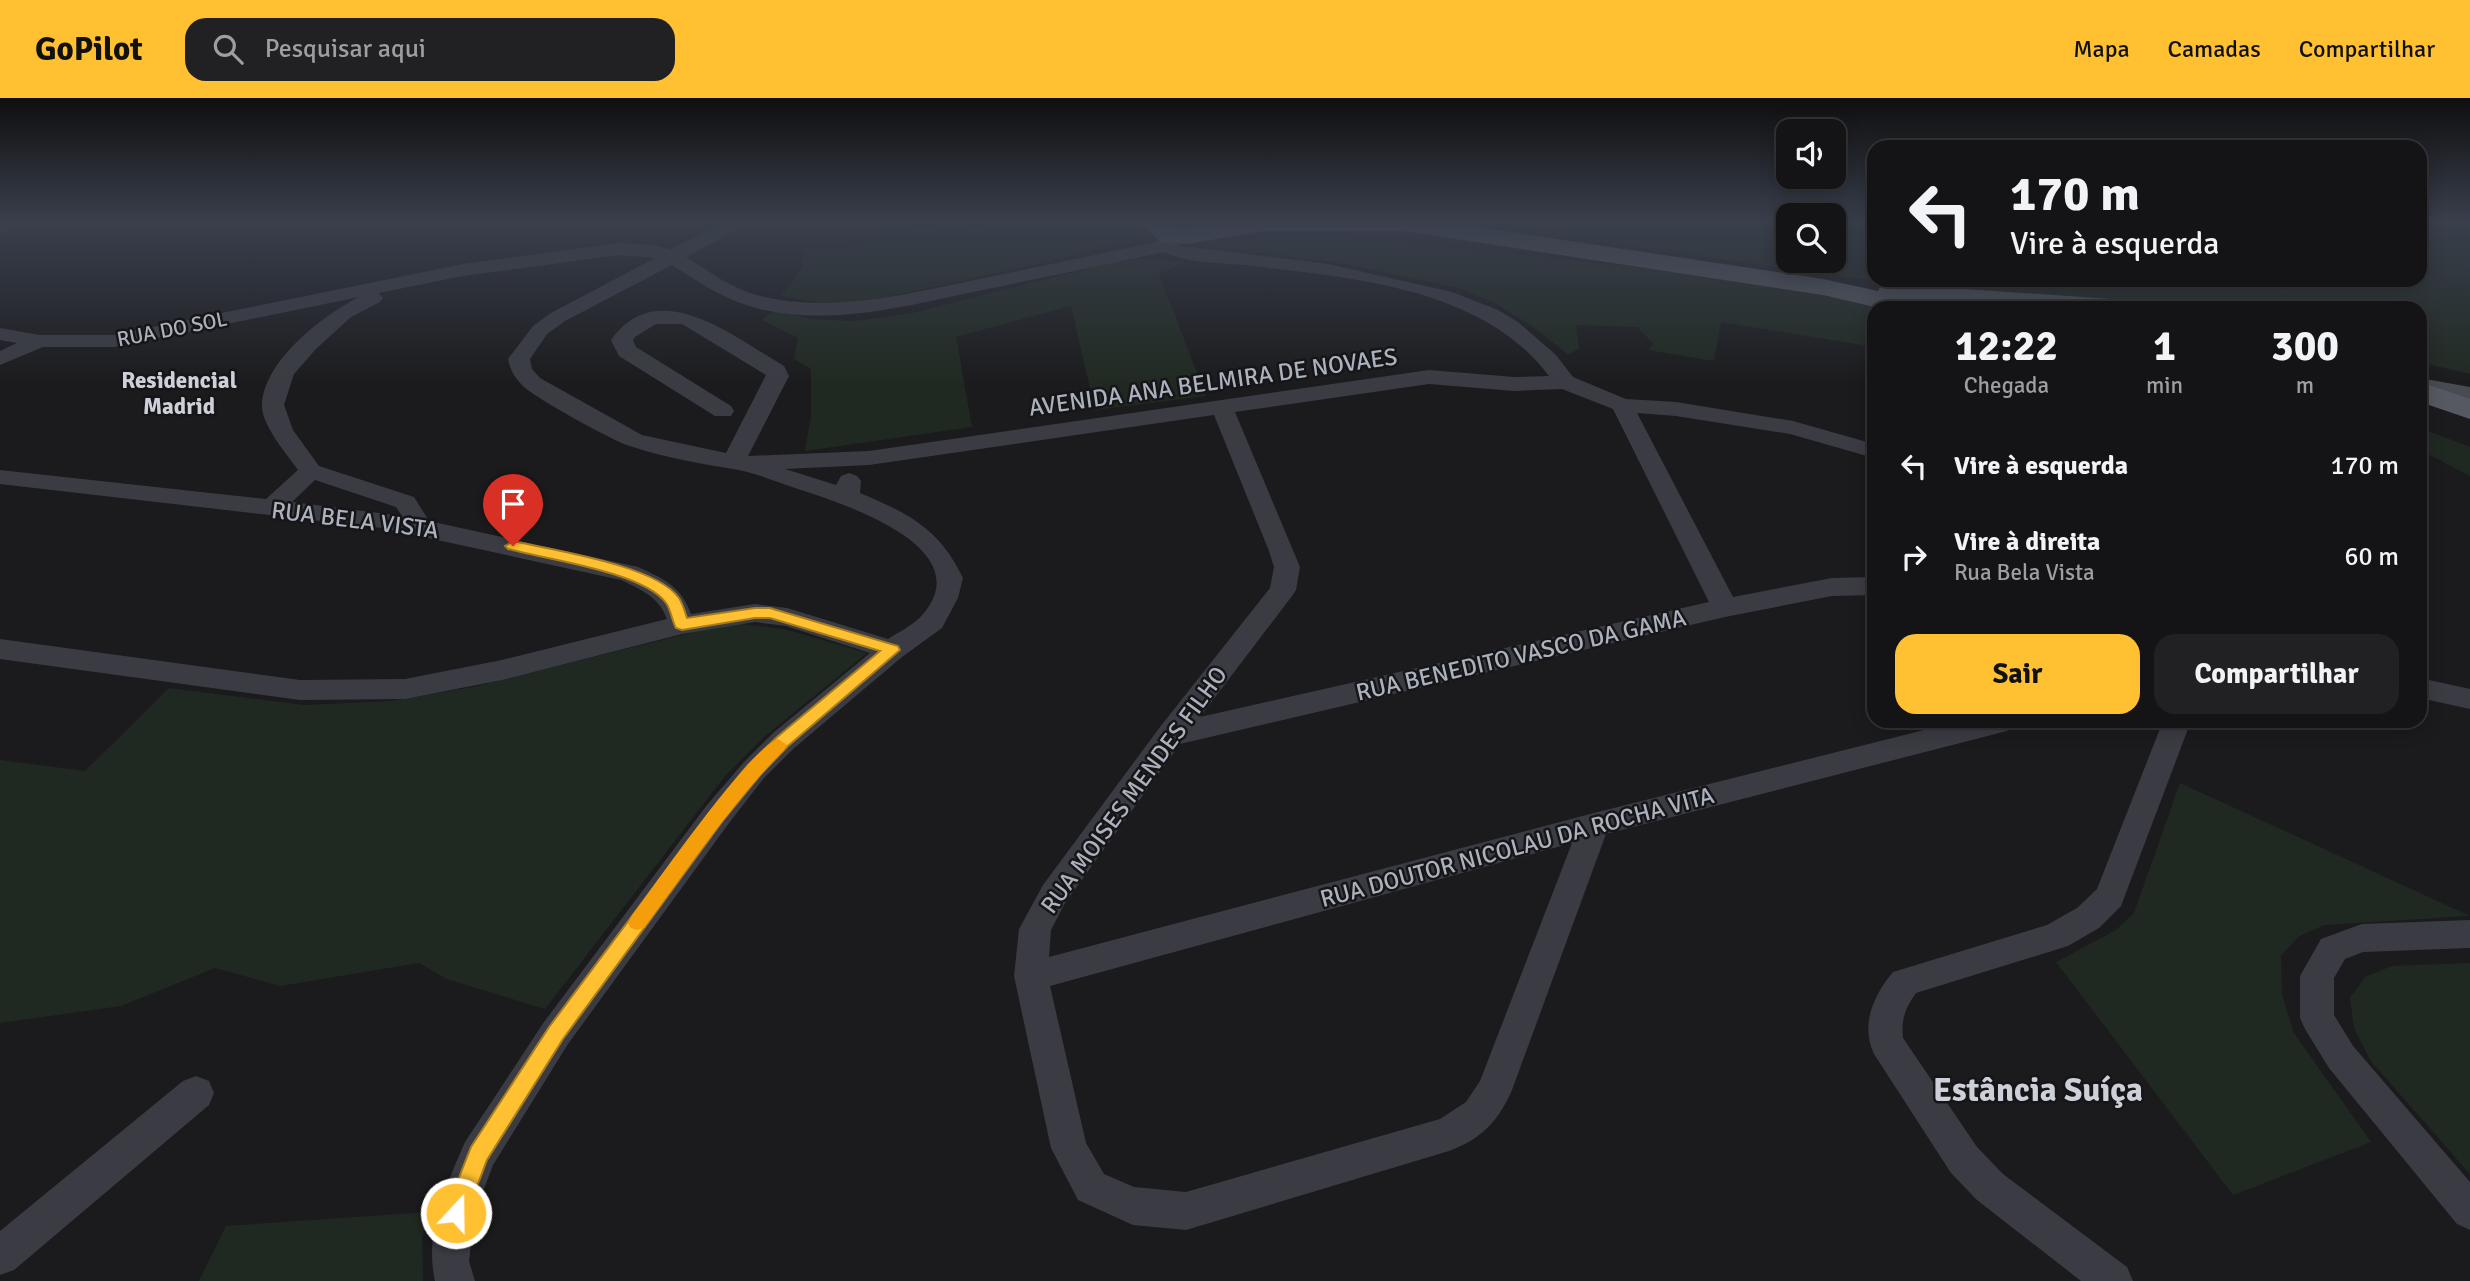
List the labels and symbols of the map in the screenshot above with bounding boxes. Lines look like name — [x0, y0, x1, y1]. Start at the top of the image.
street label: RUA DO SOL — [115, 306, 230, 352]
street label: AVENIDA ANA BELMIRA DE NOVAES — [1027, 341, 1399, 423]
district label: Residencial Madrid — [121, 366, 237, 421]
pin — [483, 474, 543, 546]
street label: RUA BELA VISTA — [270, 495, 441, 545]
street label: RUA BENEDITO VASCO DA GAMA — [1353, 602, 1689, 708]
street label: RUA MOISES MENDES FILHO — [1034, 661, 1234, 919]
street label: RUA DOUTOR NICOLAU DA ROCHA VITA — [1317, 780, 1717, 914]
district label: Estância Suíça — [1933, 1070, 2143, 1111]
position arrow — [419, 1176, 493, 1250]

